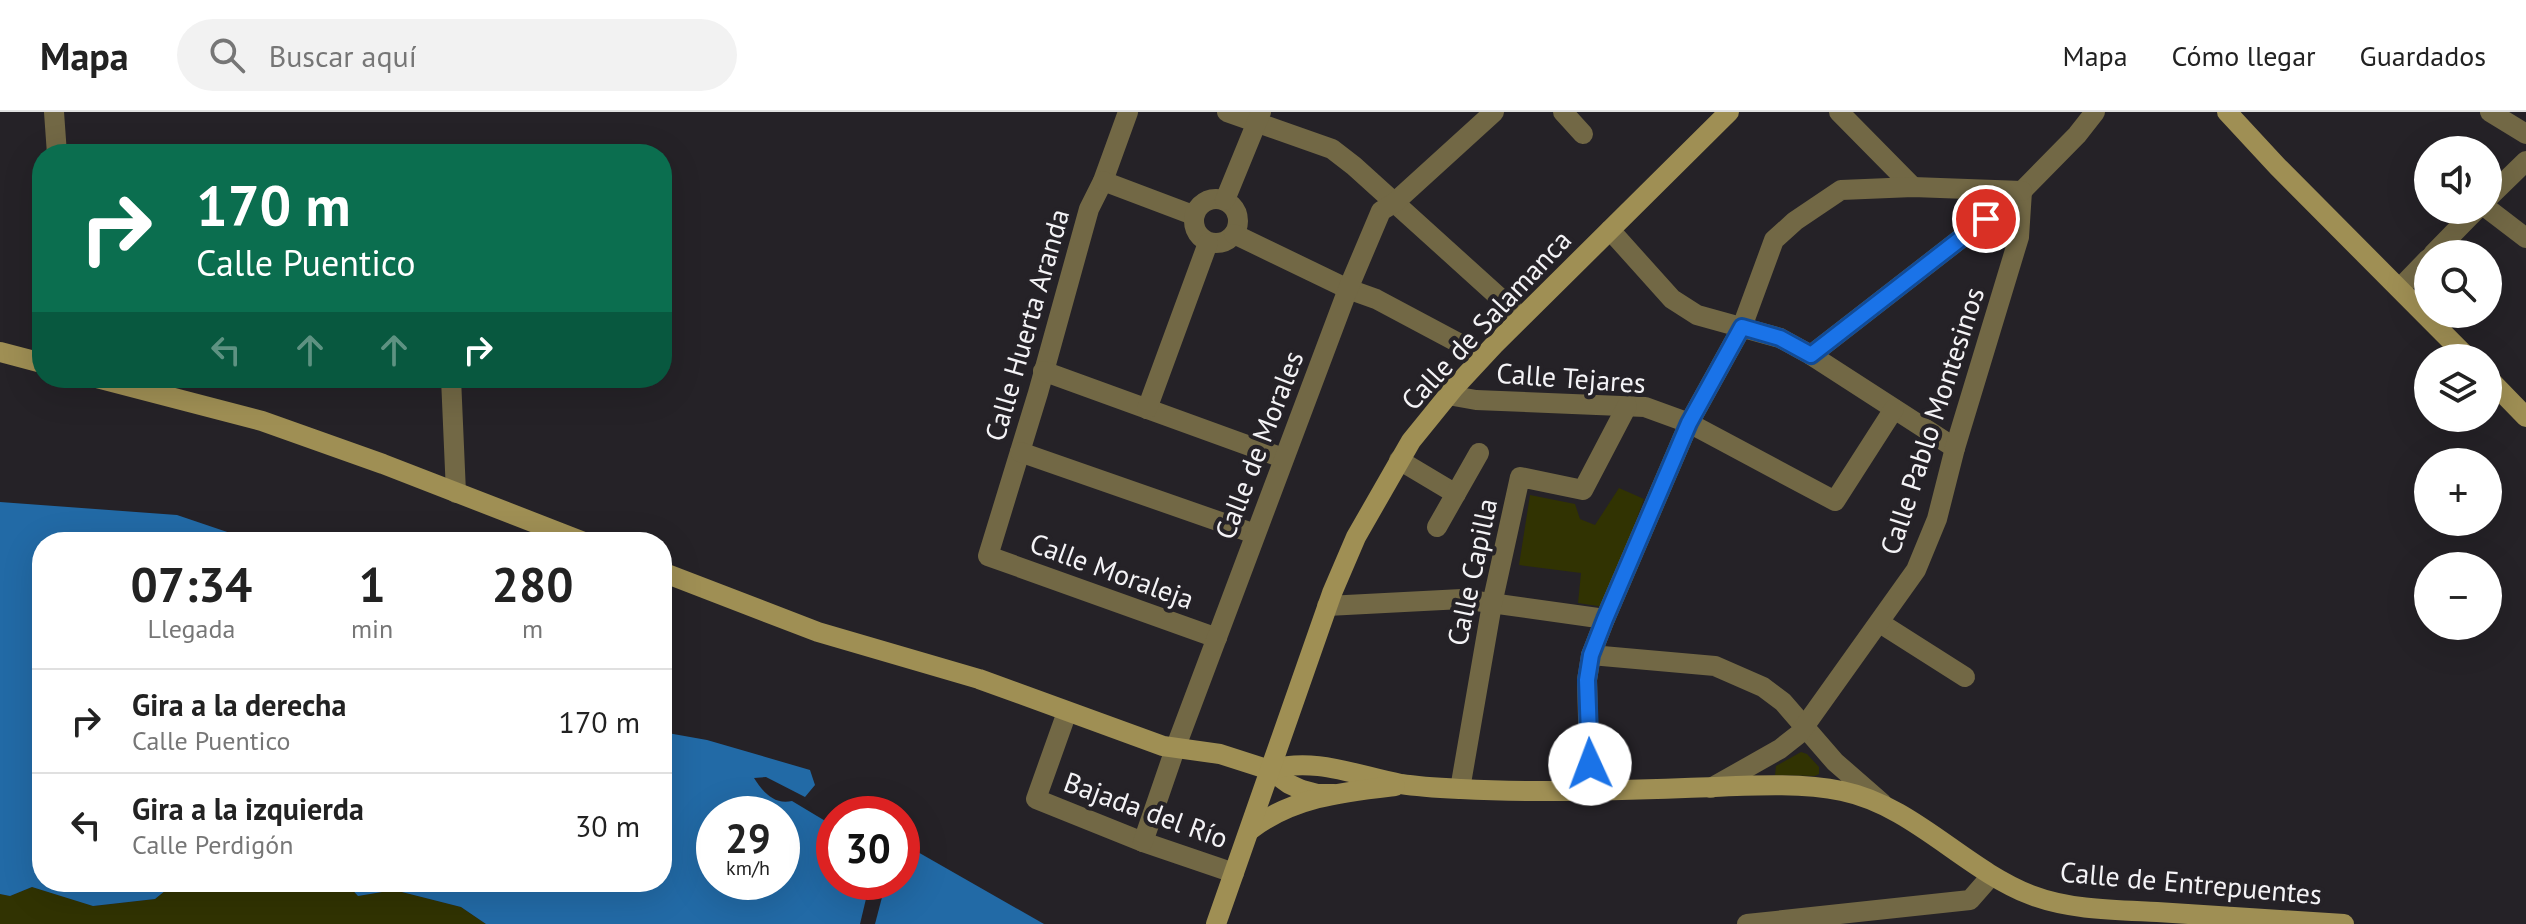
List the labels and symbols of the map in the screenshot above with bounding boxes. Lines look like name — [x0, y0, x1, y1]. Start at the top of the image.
pin — [1952, 185, 2020, 253]
street label: Calle Huerta Aranda — [976, 204, 1077, 445]
street label: Calle de Salamanca — [1392, 222, 1579, 418]
street label: Calle Pablo Montesinos — [1871, 282, 1992, 559]
street label: Calle de Morales — [1206, 345, 1311, 544]
street label: Calle Tejares — [1495, 354, 1647, 401]
street label: Calle Capilla — [1438, 495, 1505, 649]
street label: Calle Moraleja — [1025, 524, 1199, 617]
position arrow — [1548, 722, 1632, 806]
street label: Bajada del Río — [1059, 763, 1233, 856]
speed limit sign: 30 — [816, 796, 920, 900]
street label: Calle de Entrepuentes — [2059, 853, 2324, 912]

